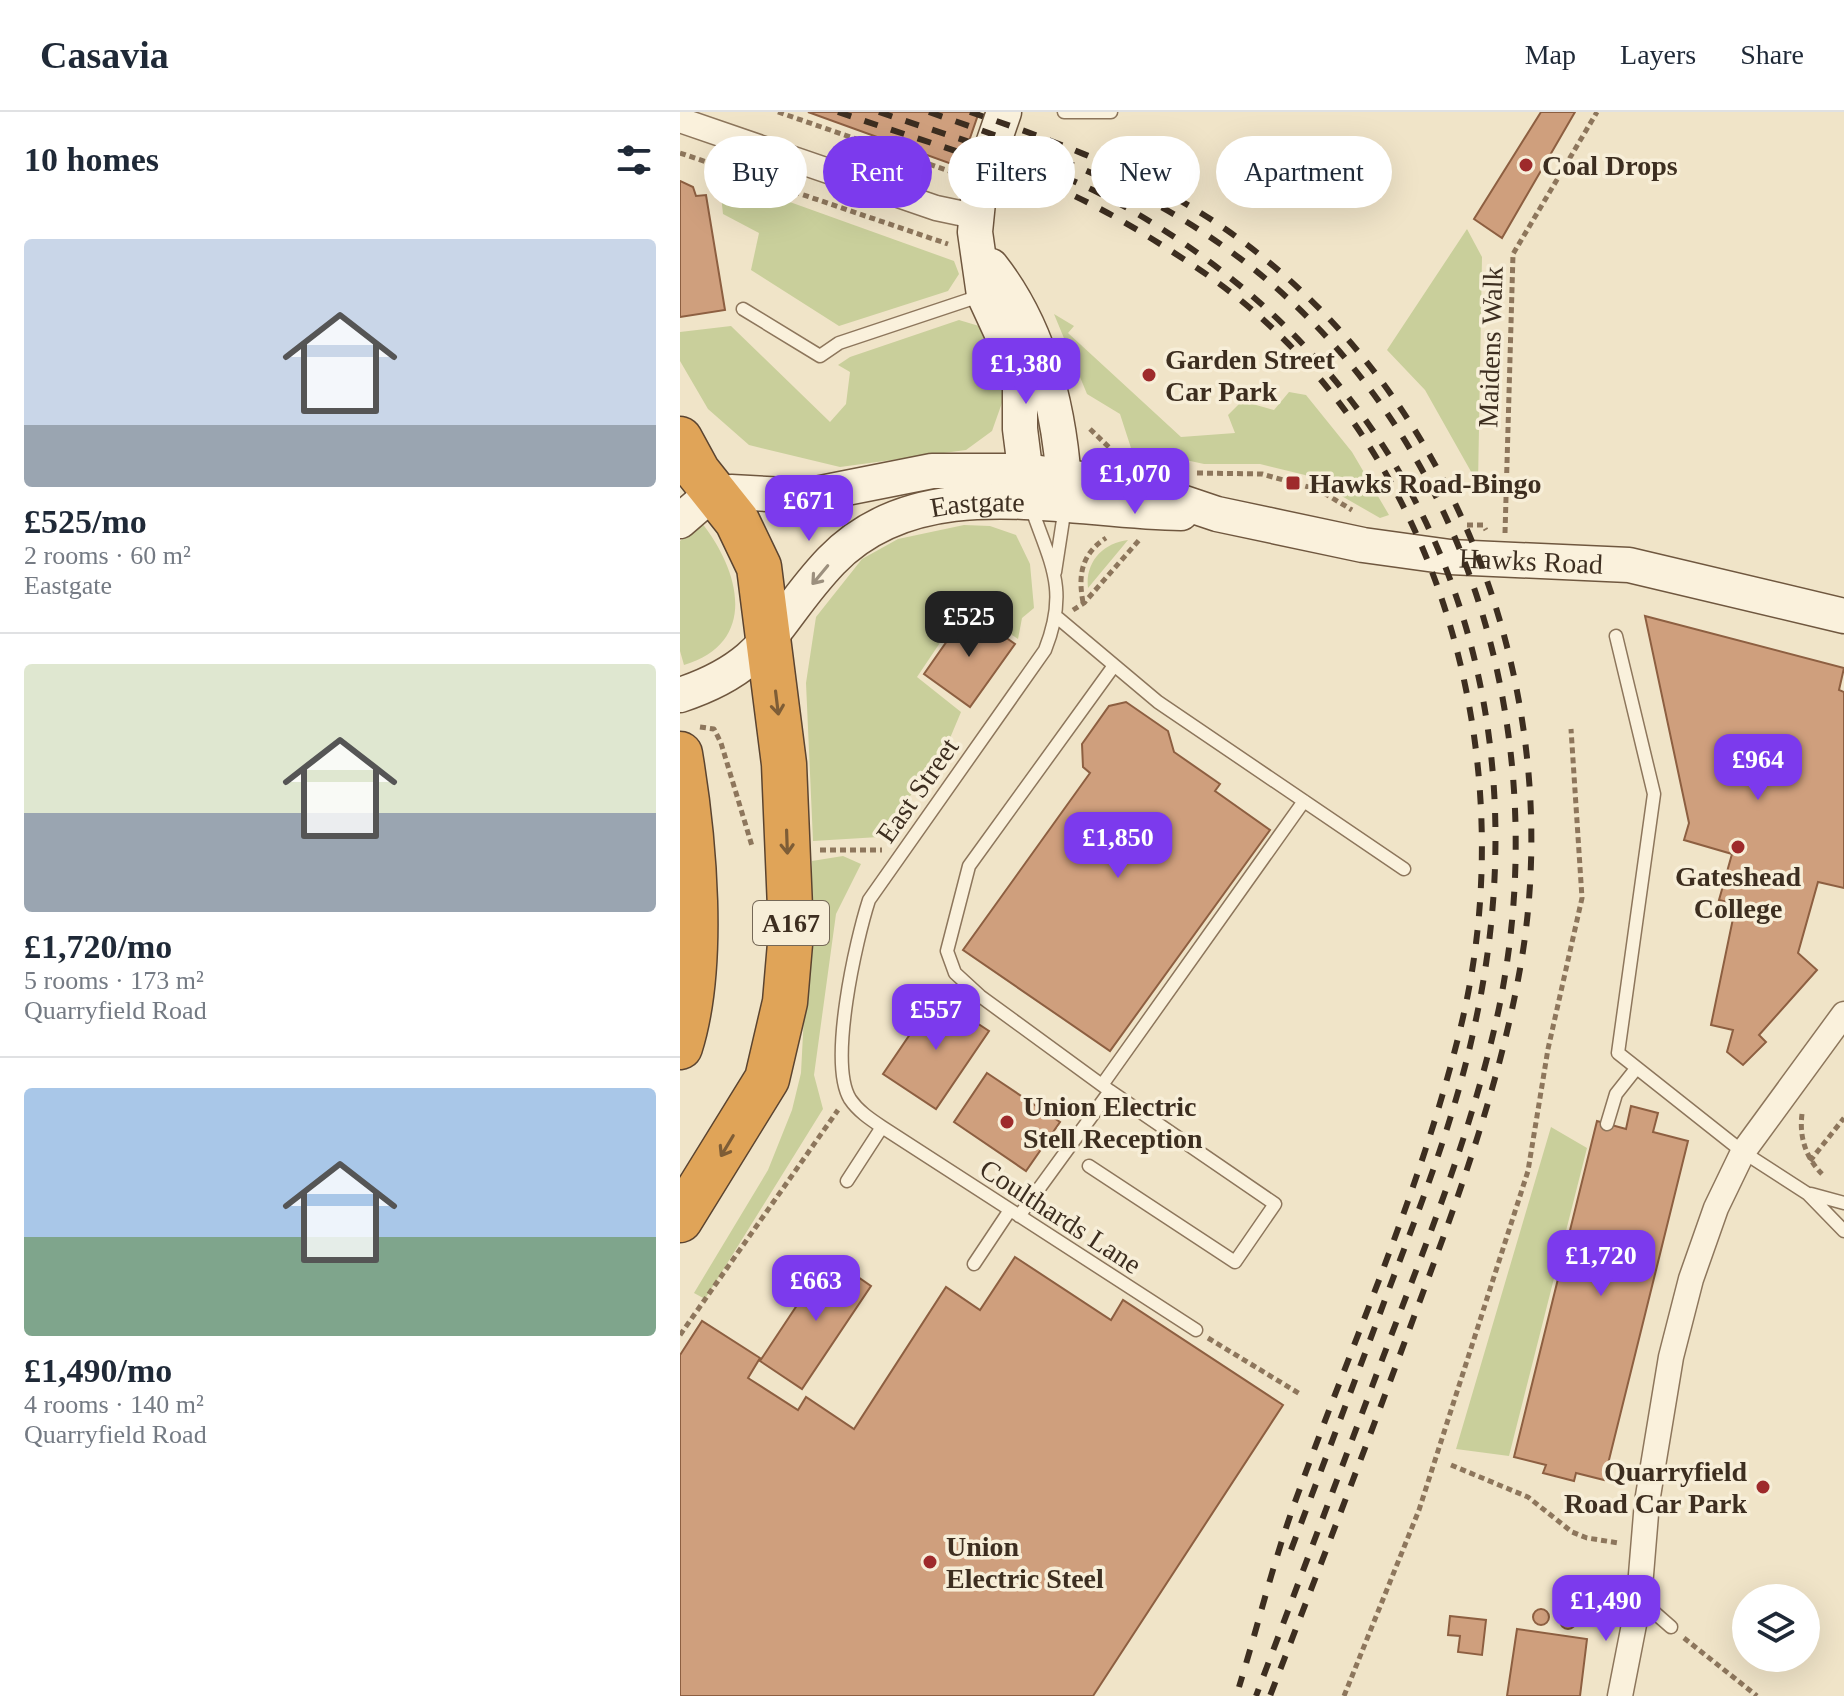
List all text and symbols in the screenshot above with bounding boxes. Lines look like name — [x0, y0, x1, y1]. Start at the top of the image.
text: Casavia — [40, 34, 169, 76]
text: Map — [1525, 39, 1576, 70]
text: Layers — [1620, 39, 1696, 70]
text: Share — [1740, 39, 1804, 70]
chip: Buy — [704, 136, 807, 208]
chip: Rent — [823, 136, 932, 208]
chip: Filters — [948, 136, 1075, 208]
chip: New — [1091, 136, 1200, 208]
chip: Apartment — [1216, 136, 1392, 208]
icon: filters — [612, 138, 656, 182]
text: 10 homes — [24, 141, 159, 178]
place label: Coal Drops — [1542, 150, 1678, 181]
marker: Coal Drops — [1517, 156, 1535, 174]
street label: Maidens Walk — [1472, 266, 1509, 428]
icon: home — [268, 291, 412, 435]
pin: £1,380 — [961, 338, 1091, 406]
place label: Garden Street Car Park — [1165, 344, 1335, 407]
text: £1,380 — [990, 349, 1062, 378]
marker: Garden Street Car Park — [1140, 366, 1158, 384]
pin: £1,070 — [1070, 448, 1200, 516]
text: £1,070 — [1099, 459, 1171, 488]
place label: Hawks Road-Bingo — [1309, 468, 1542, 499]
marker: Hawks Road-Bingo — [1284, 474, 1302, 492]
pin: £671 — [762, 475, 856, 543]
text: £671 — [783, 486, 835, 515]
street label: Eastgate — [928, 486, 1025, 523]
text: £525/mo — [24, 503, 147, 540]
text: 2 rooms · 60 m² — [24, 541, 191, 570]
street label: Hawks Road — [1458, 542, 1604, 580]
one-way arrow — [811, 564, 828, 585]
text: Eastgate — [24, 571, 112, 600]
pin: £525 — [922, 591, 1016, 659]
text: £525 — [943, 602, 995, 631]
one-way arrow — [769, 689, 784, 716]
icon: home — [268, 716, 412, 860]
street label: East Street — [870, 732, 965, 849]
pin: £964 — [1711, 734, 1805, 802]
text: £964 — [1732, 745, 1784, 774]
pin: £1,850 — [1053, 812, 1183, 880]
text: £1,850 — [1082, 823, 1154, 852]
one-way arrow — [780, 828, 795, 855]
marker: Gateshead College — [1729, 838, 1747, 856]
place label: Gateshead College — [1675, 861, 1801, 924]
road number: A167 — [753, 901, 829, 945]
text: £1,720/mo — [24, 928, 172, 965]
text: 5 rooms · 173 m² — [24, 966, 204, 995]
pin: £557 — [889, 984, 983, 1052]
text: £557 — [910, 995, 962, 1024]
text: Quarryfield Road — [24, 996, 207, 1025]
place label: Union Electric Stell Reception — [1023, 1091, 1203, 1154]
marker: Union Electric Stell Reception — [998, 1113, 1016, 1131]
one-way arrow — [719, 1134, 735, 1157]
icon: home — [268, 1140, 412, 1284]
street label: Coulthards Lane — [974, 1153, 1147, 1280]
pin: £1,720 — [1536, 1230, 1666, 1298]
text: £1,720 — [1565, 1241, 1637, 1270]
pin: £663 — [769, 1255, 863, 1323]
text: £663 — [790, 1266, 842, 1295]
text: £1,490/mo — [24, 1352, 172, 1389]
text: 4 rooms · 140 m² — [24, 1390, 204, 1419]
text: Quarryfield Road — [24, 1420, 207, 1449]
place label: Quarryfield Road Car Park — [1564, 1456, 1747, 1519]
marker: Quarryfield Road Car Park — [1754, 1478, 1772, 1496]
place label: Union Electric Steel — [946, 1531, 1104, 1594]
marker: Union Electric Steel — [921, 1553, 939, 1571]
pin: £1,490 — [1541, 1575, 1671, 1643]
map controls — [1732, 1584, 1820, 1672]
button: layers — [1732, 1584, 1820, 1672]
text: £1,490 — [1570, 1586, 1642, 1615]

